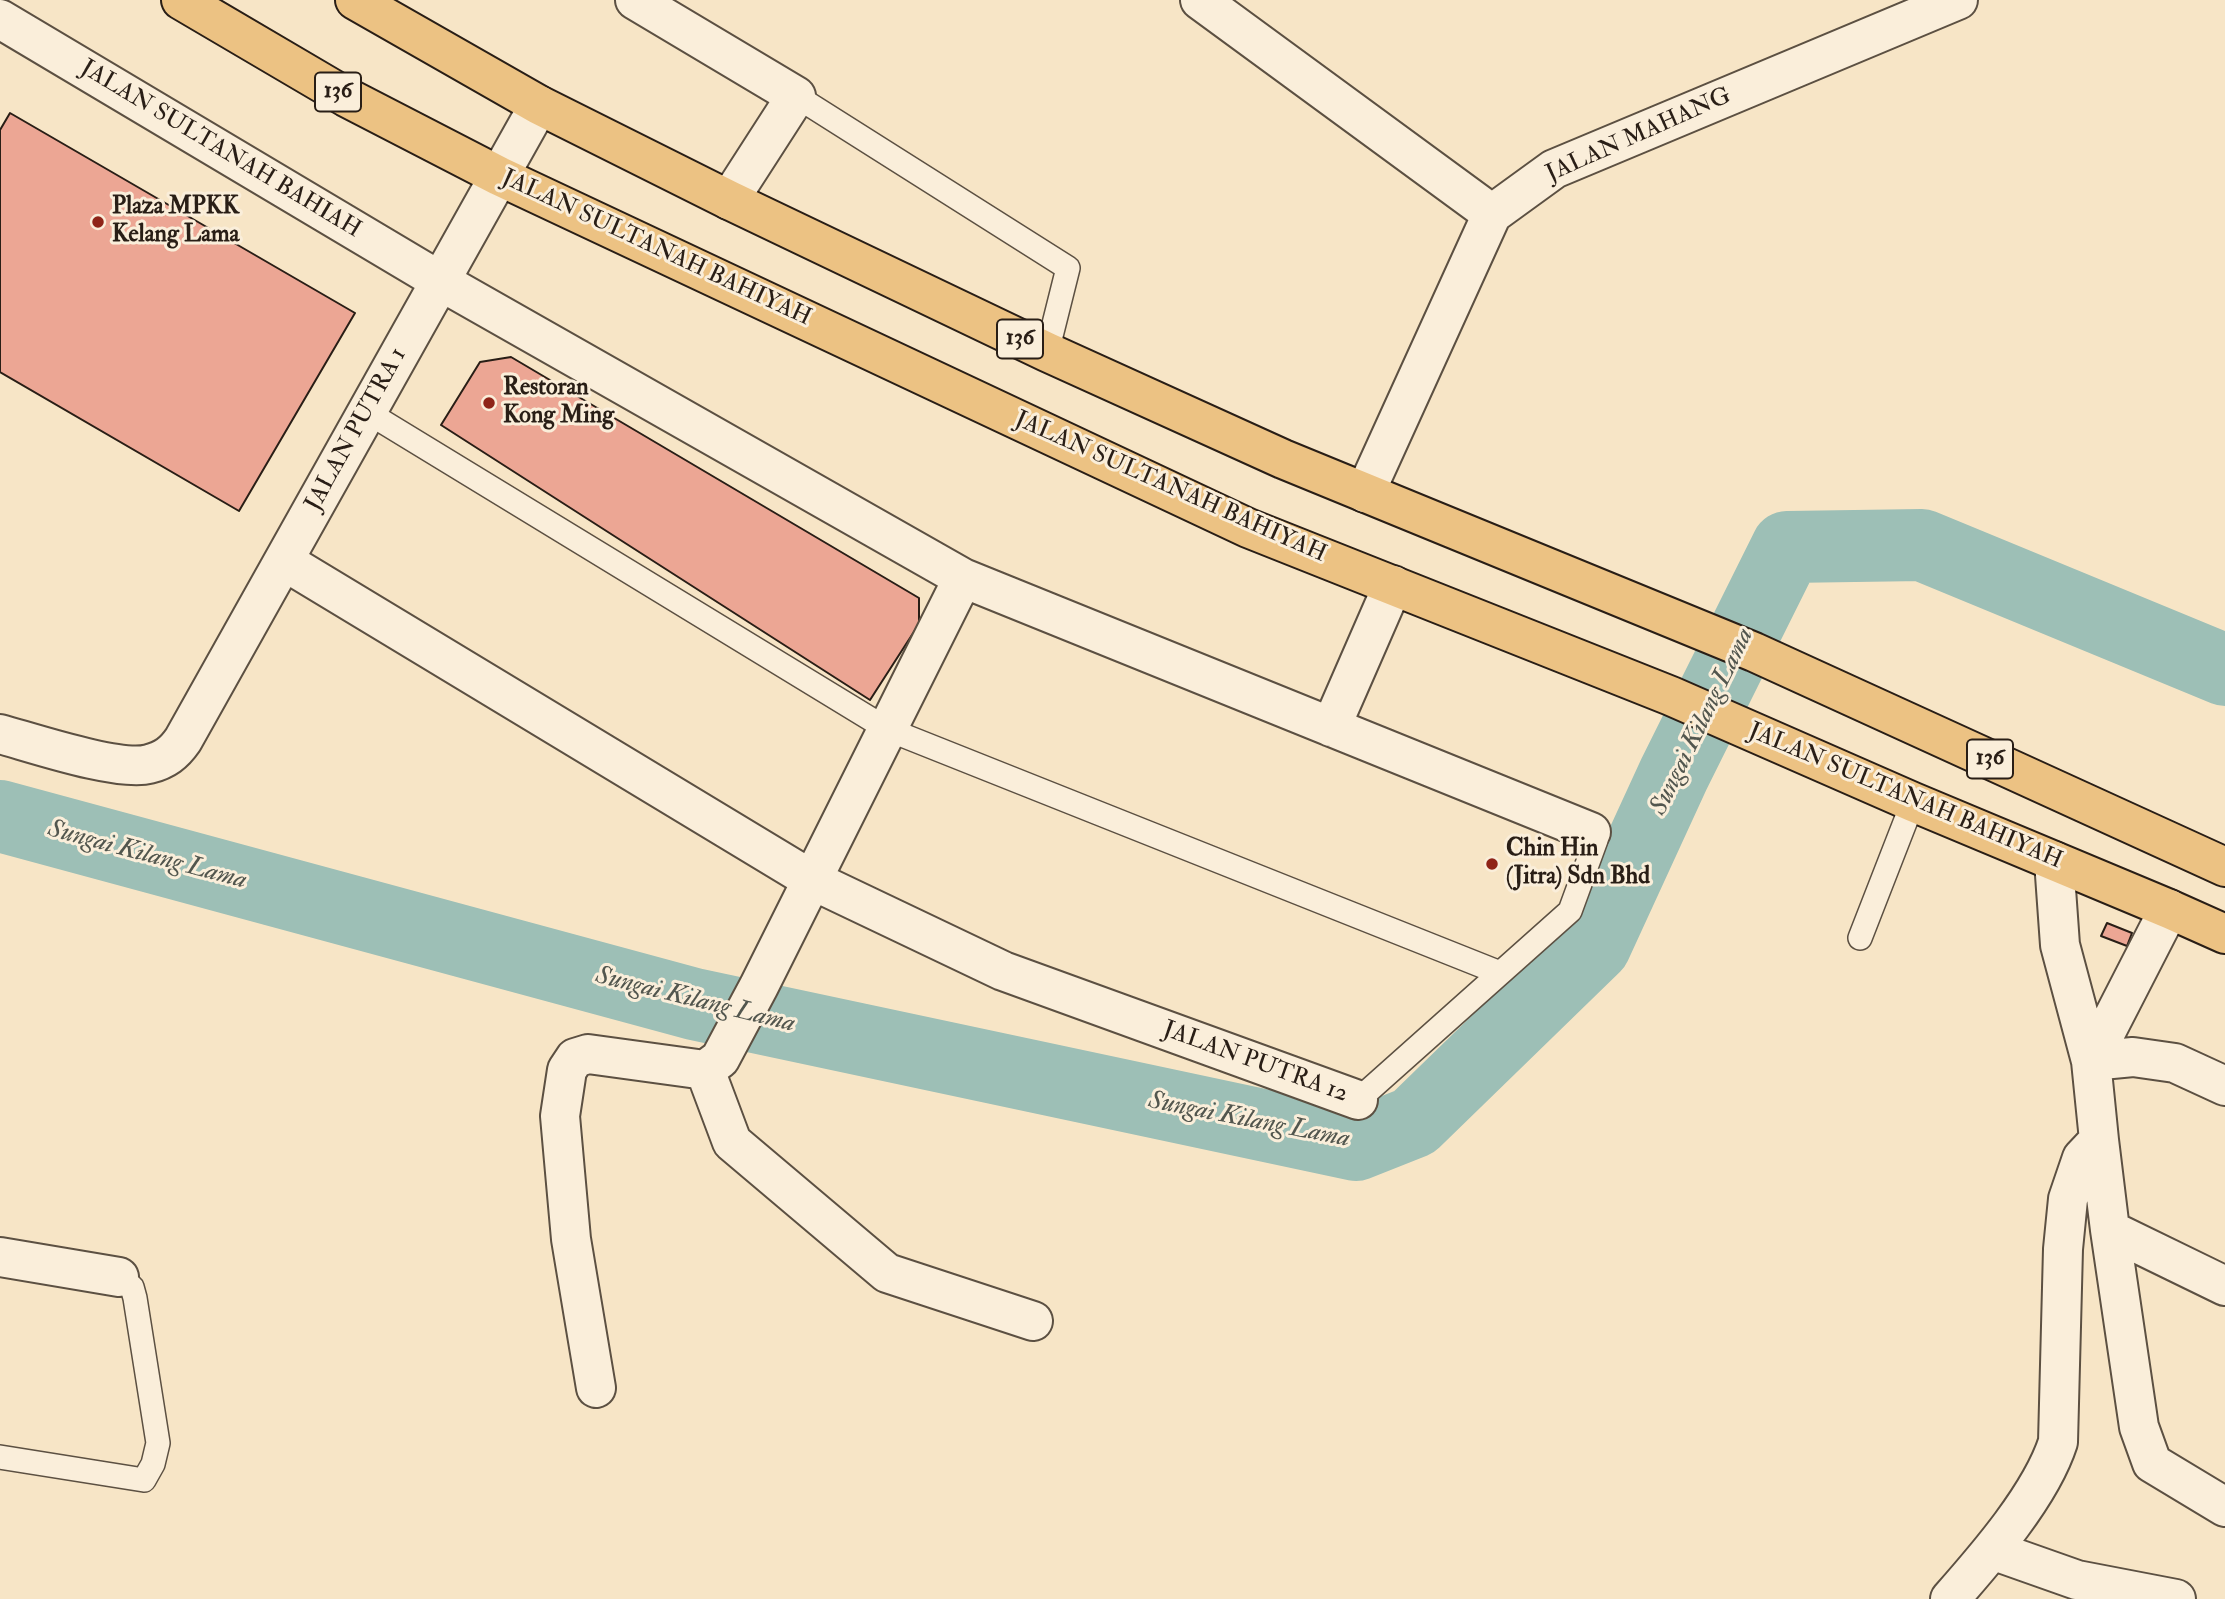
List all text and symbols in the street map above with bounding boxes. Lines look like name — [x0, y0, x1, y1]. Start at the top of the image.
street label: JALAN SULTANAH BAHIAH — [74, 55, 366, 245]
road number: 136 — [315, 72, 361, 111]
street label: JALAN MAHANG — [1542, 82, 1736, 190]
street label: JALAN SULTANAH BAHIYAH — [497, 164, 815, 334]
place label: Plaza MPKK Kelang Lama — [112, 194, 239, 250]
marker: Plaza MPKK Kelang Lama — [90, 214, 106, 230]
road number: 136 — [997, 320, 1043, 358]
street label: JALAN PUTRA 1 — [300, 343, 414, 517]
place label: Restoran Kong Ming — [503, 375, 614, 431]
marker: Restoran Kong Ming — [481, 395, 497, 411]
street label: JALAN SULTANAH BAHIYAH — [1010, 406, 1330, 570]
water label: Sungai Kilang Lama — [1644, 623, 1762, 821]
street label: JALAN SULTANAH BAHIYAH — [1744, 718, 2066, 876]
road number: 136 — [1967, 740, 2013, 778]
water label: Sungai Kilang Lama — [44, 814, 250, 898]
place label: Chin Hin (Jitra) Sdn Bhd — [1506, 836, 1650, 892]
marker: Chin Hin (Jitra) Sdn Bhd — [1484, 856, 1500, 872]
water label: Sungai Kilang Lama — [592, 961, 798, 1041]
street label: JALAN PUTRA 12 — [1159, 1016, 1351, 1110]
water label: Sungai Kilang Lama — [1146, 1086, 1352, 1156]

